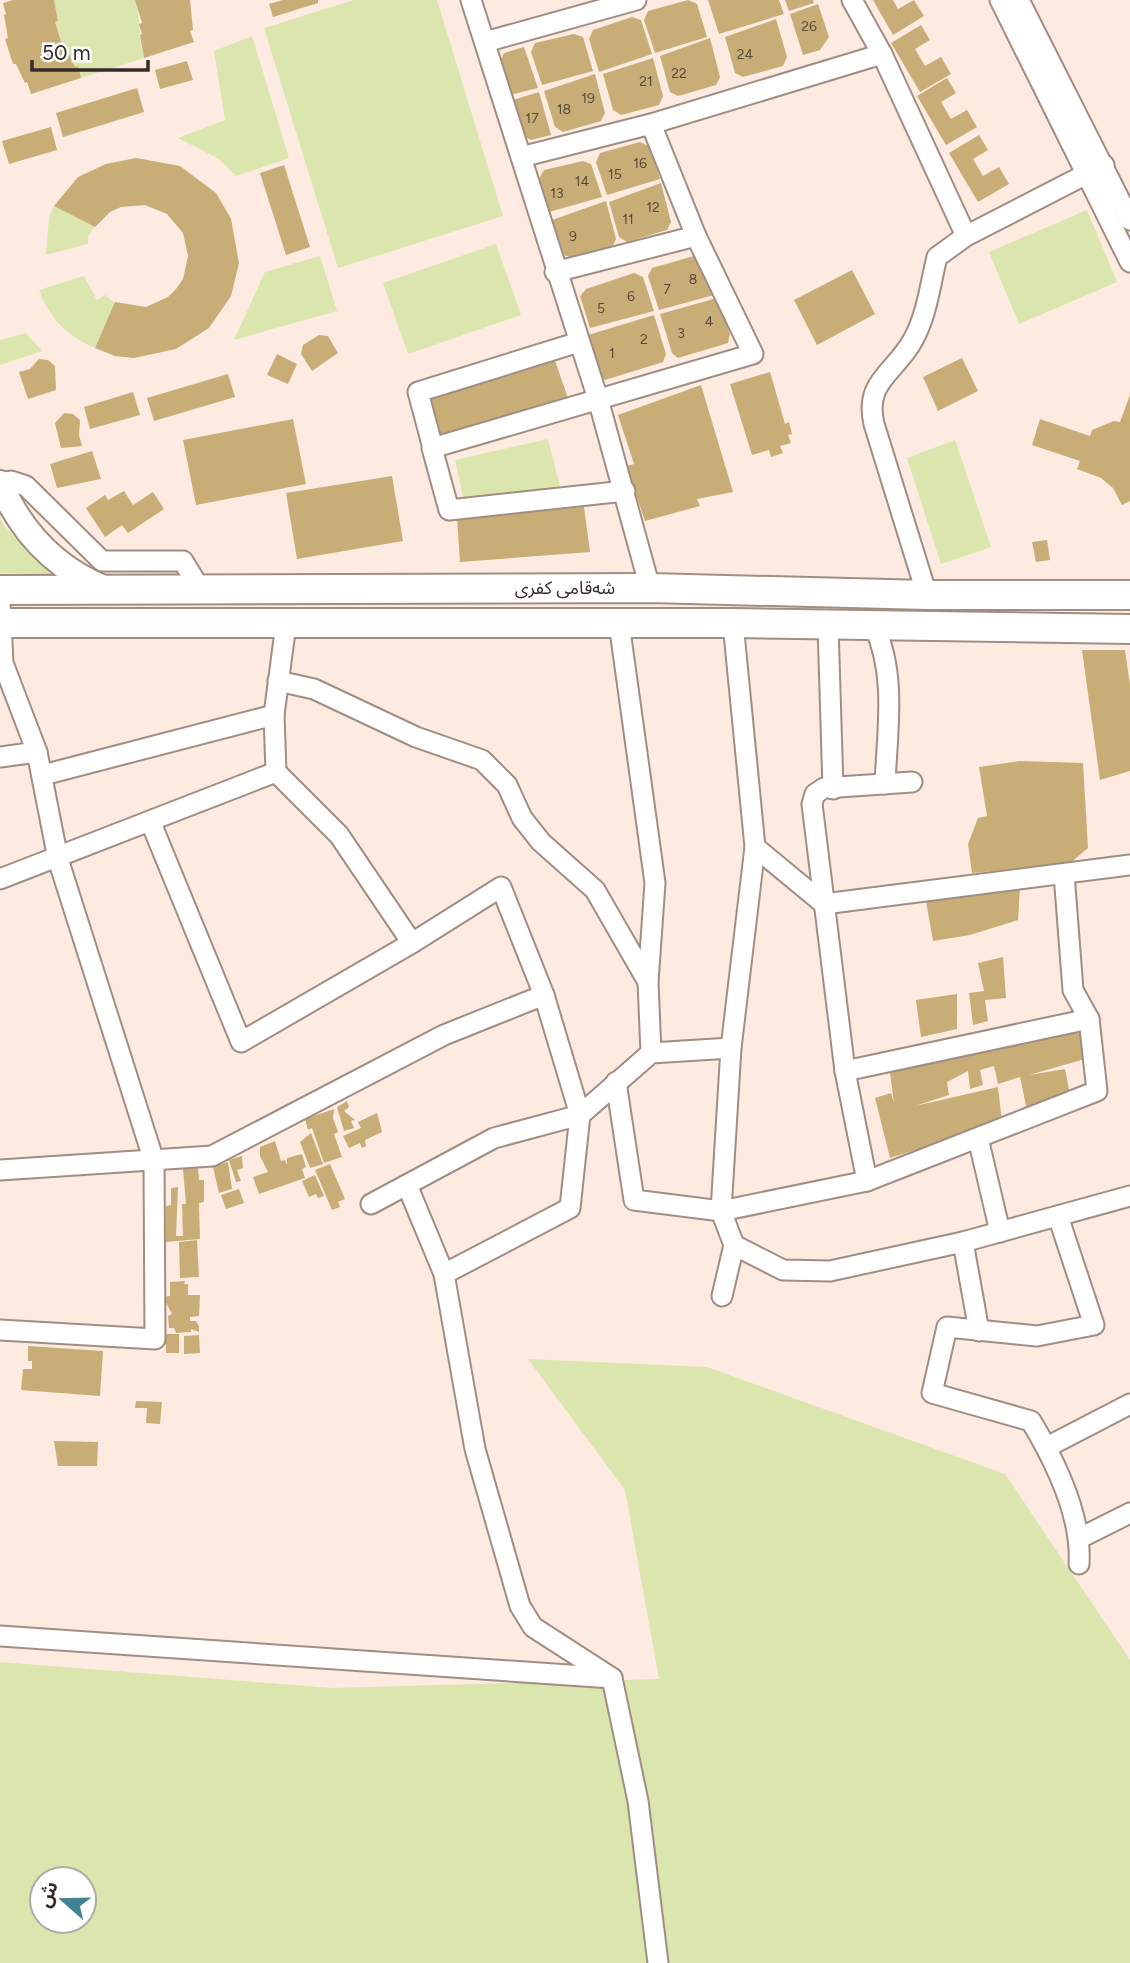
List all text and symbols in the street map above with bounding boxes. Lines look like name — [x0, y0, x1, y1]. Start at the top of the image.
house number: 26 — [801, 18, 817, 35]
scale bar — [32, 28, 147, 72]
text: 50 m — [42, 40, 91, 65]
house number: 24 — [737, 46, 754, 63]
house number: 22 — [671, 65, 687, 82]
house number: 21 — [639, 73, 653, 90]
house number: 19 — [581, 90, 595, 107]
house number: 18 — [557, 101, 571, 118]
house number: 17 — [525, 110, 539, 127]
house number: 16 — [633, 155, 647, 172]
house number: 15 — [608, 166, 622, 183]
house number: 14 — [575, 173, 590, 190]
house number: 13 — [550, 185, 564, 202]
house number: 12 — [646, 199, 660, 216]
house number: 11 — [622, 211, 634, 228]
house number: 9 — [569, 228, 577, 245]
house number: 8 — [689, 271, 697, 288]
house number: 7 — [663, 281, 671, 298]
house number: 6 — [627, 288, 635, 305]
house number: 5 — [597, 300, 605, 317]
house number: 4 — [705, 313, 714, 330]
house number: 3 — [677, 325, 685, 342]
house number: 2 — [640, 331, 648, 348]
house number: 1 — [609, 345, 615, 362]
street label: شەقامی کفری — [515, 577, 615, 599]
north arrow — [28, 1865, 98, 1935]
text: ش — [32, 1878, 63, 1911]

